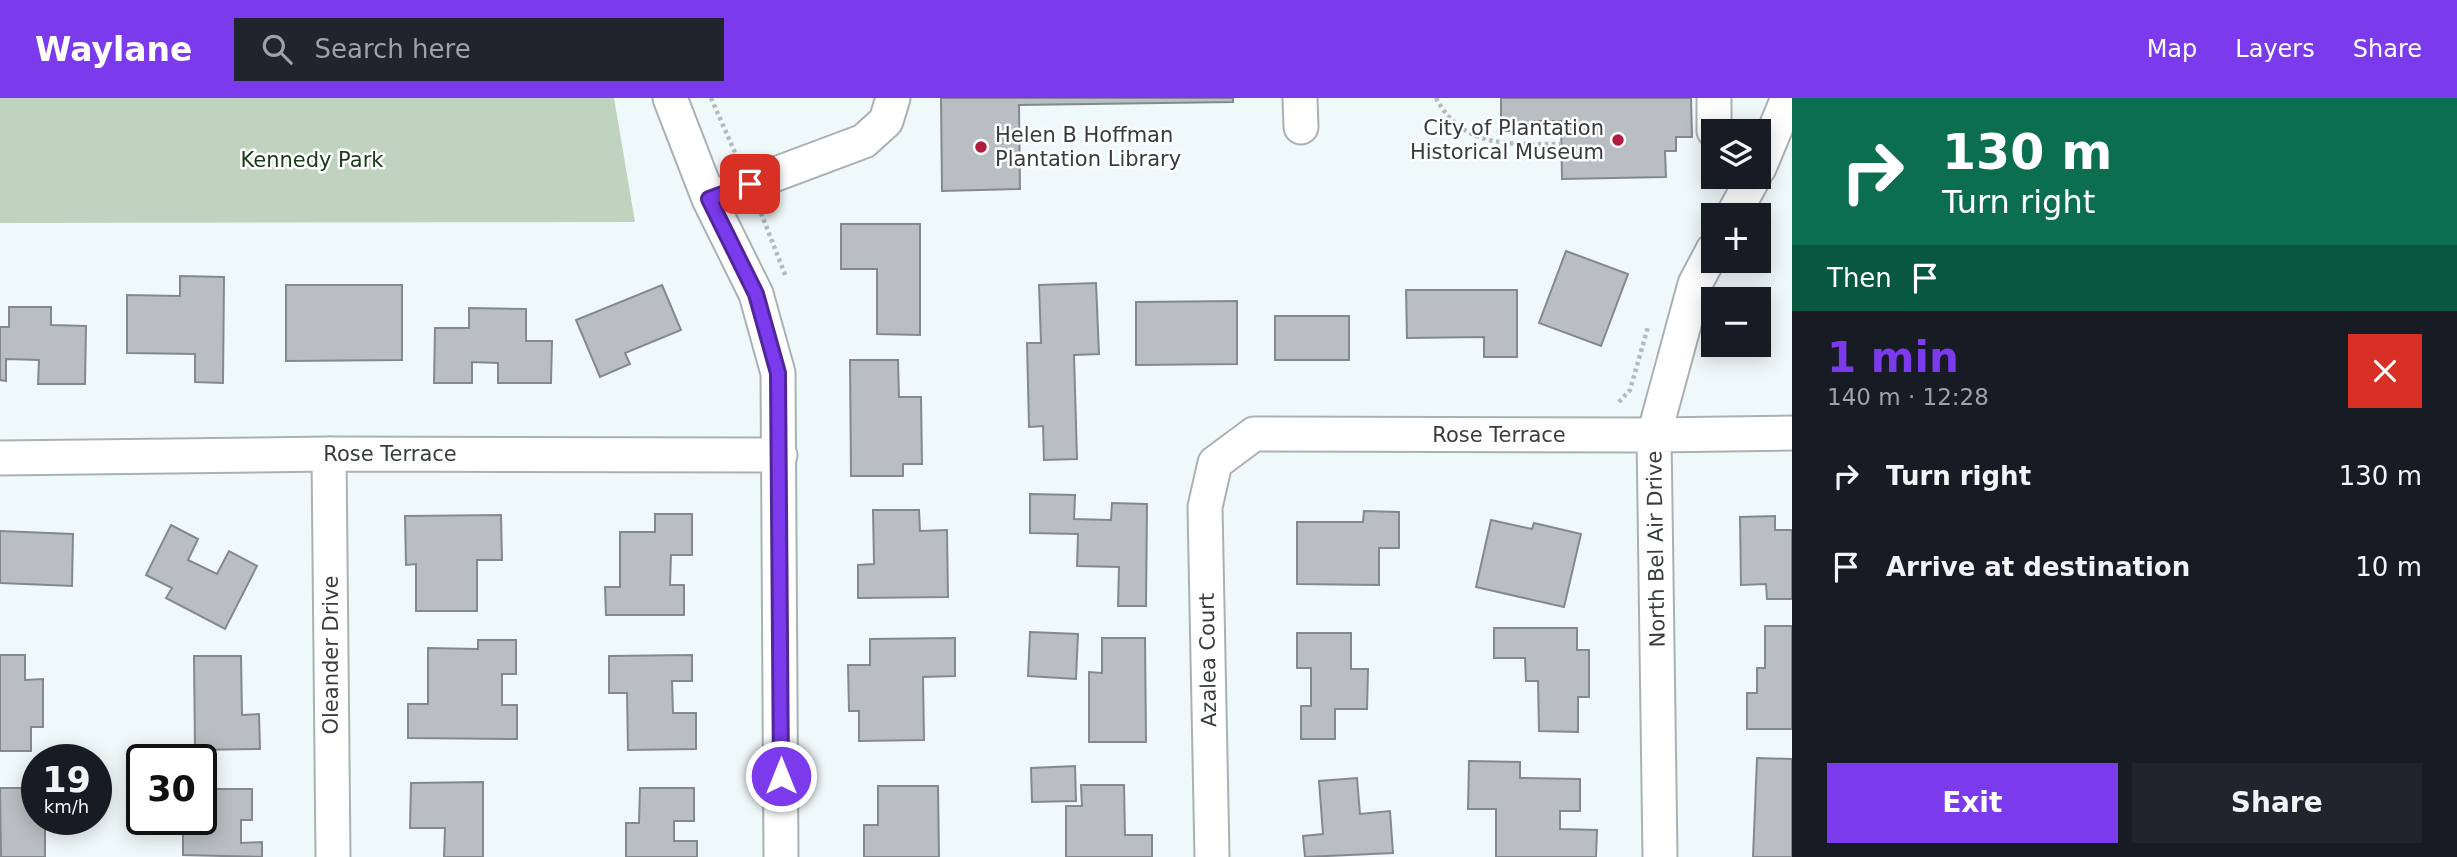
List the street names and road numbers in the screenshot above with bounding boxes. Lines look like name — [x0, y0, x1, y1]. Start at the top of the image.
street label: Rose Terrace — [1432, 423, 1566, 447]
street label: Rose Terrace — [323, 442, 457, 466]
street label: North Bel Air Drive — [1642, 450, 1670, 648]
street label: Oleander Drive — [319, 575, 343, 735]
street label: Azalea Court — [1195, 593, 1221, 727]

